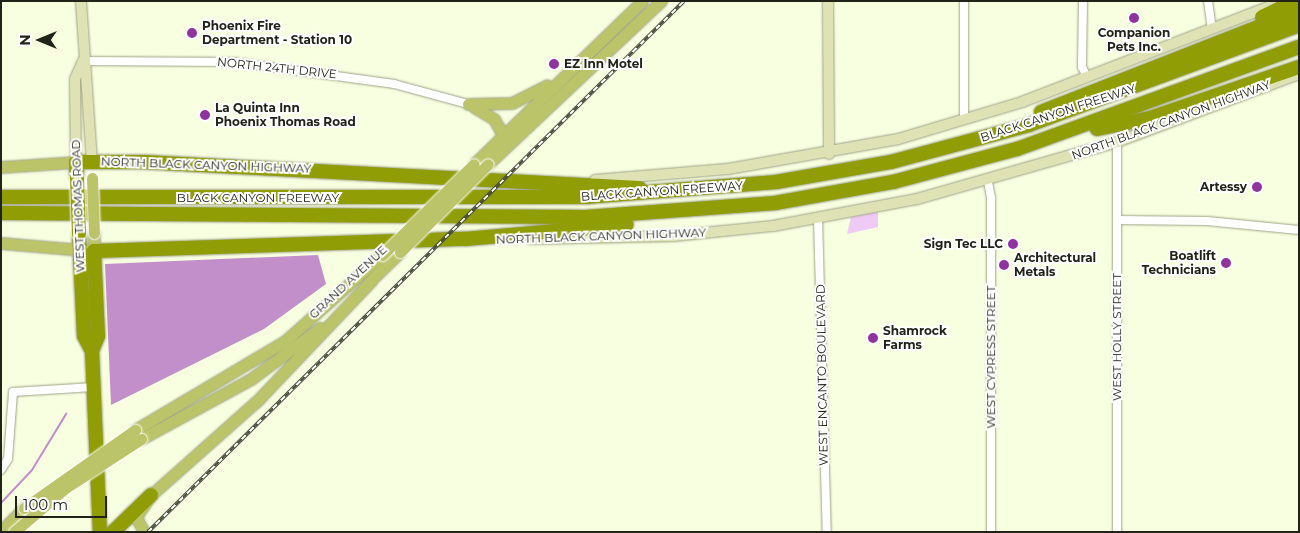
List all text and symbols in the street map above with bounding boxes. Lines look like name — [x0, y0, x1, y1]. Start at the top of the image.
marker: Companion Pets Inc. — [1128, 12, 1140, 24]
north arrow — [15, 15, 65, 65]
place label: Phoenix Fire Department - Station 10 — [202, 19, 352, 47]
place label: Companion Pets Inc. — [1098, 26, 1170, 54]
marker: Phoenix Fire Department - Station 10 — [186, 27, 198, 39]
text: N — [16, 34, 34, 46]
street label: NORTH 24TH DRIVE — [217, 55, 337, 81]
place label: EZ Inn Motel — [564, 57, 643, 71]
marker: EZ Inn Motel — [548, 58, 560, 70]
street label: NORTH BLACK CANYON HIGHWAY — [1070, 77, 1272, 163]
street label: BLACK CANYON FREEWAY — [979, 81, 1137, 145]
place label: La Quinta Inn Phoenix Thomas Road — [215, 101, 356, 129]
marker: La Quinta Inn Phoenix Thomas Road — [199, 109, 211, 121]
street label: WEST THOMAS ROAD — [68, 139, 88, 273]
street label: NORTH BLACK CANYON HIGHWAY — [101, 154, 311, 176]
street label: BLACK CANYON FREEWAY — [581, 178, 743, 204]
place label: Artessy — [1200, 180, 1247, 194]
marker: Artessy — [1251, 181, 1263, 193]
street label: BLACK CANYON FREEWAY — [177, 191, 339, 205]
street label: NORTH BLACK CANYON HIGHWAY — [496, 225, 706, 247]
place label: Sign Tec LLC — [924, 237, 1003, 251]
marker: Sign Tec LLC — [1007, 238, 1019, 250]
street label: GRAND AVENUE — [306, 242, 390, 322]
place label: Boatlift Technicians — [1142, 249, 1216, 277]
place label: Architectural Metals — [1014, 251, 1096, 279]
marker: Boatlift Technicians — [1220, 257, 1232, 269]
marker: Architectural Metals — [998, 259, 1010, 271]
street label: WEST HOLLY STREET — [1110, 273, 1124, 401]
street label: WEST ENCANTO BOULEVARD — [813, 284, 831, 466]
street label: WEST CYPRESS STREET — [984, 285, 998, 429]
place label: Shamrock Farms — [883, 324, 947, 352]
marker: Shamrock Farms — [867, 332, 879, 344]
scale bar — [18, 486, 110, 518]
text: 100 m — [23, 495, 68, 514]

